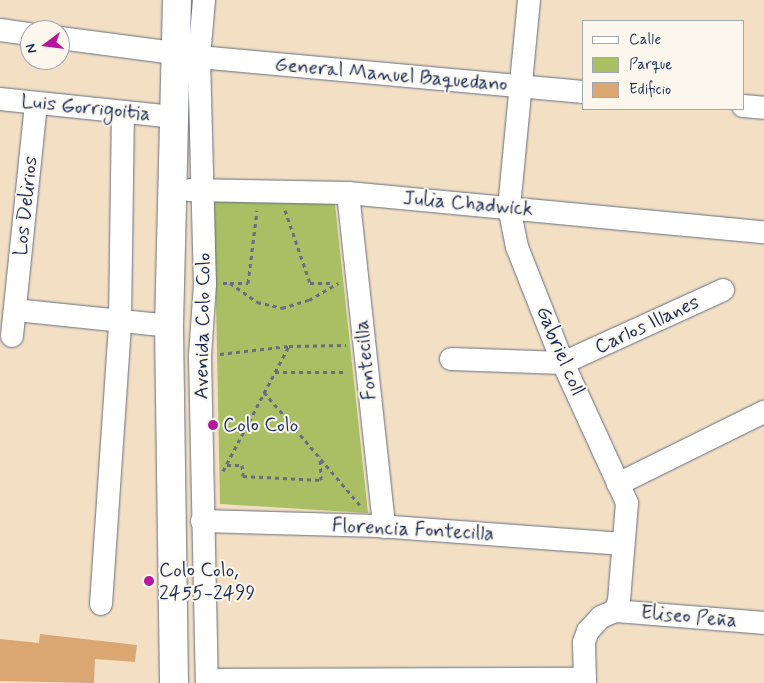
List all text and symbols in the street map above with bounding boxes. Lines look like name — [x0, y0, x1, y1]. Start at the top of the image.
north arrow — [20, 20, 70, 70]
legend — [582, 20, 744, 110]
text: Calle — [629, 30, 661, 50]
text: N — [22, 42, 41, 55]
street label: General Manuel Baquedano — [276, 53, 506, 97]
text: Parque — [629, 55, 672, 75]
text: Edificio — [629, 80, 671, 100]
street label: Luis Gorrigoitia — [20, 89, 152, 127]
street label: Los Delirios — [9, 156, 43, 256]
street label: Julia Chadwick — [402, 186, 534, 222]
street label: Avenida Colo Colo — [190, 251, 216, 401]
street label: Carlos Illanes — [586, 288, 708, 362]
street label: Gabriel coll — [531, 303, 589, 399]
street label: Fontecilla — [350, 319, 382, 401]
place label: Colo Colo — [223, 413, 300, 437]
marker: Colo Colo — [207, 419, 219, 431]
street label: Florencia Fontecilla — [331, 514, 495, 546]
place label: Colo Colo, 2455-2499 — [159, 558, 255, 605]
marker: Colo Colo, 2455-2499 — [143, 575, 155, 587]
street label: Eliseo Peña — [640, 601, 738, 633]

